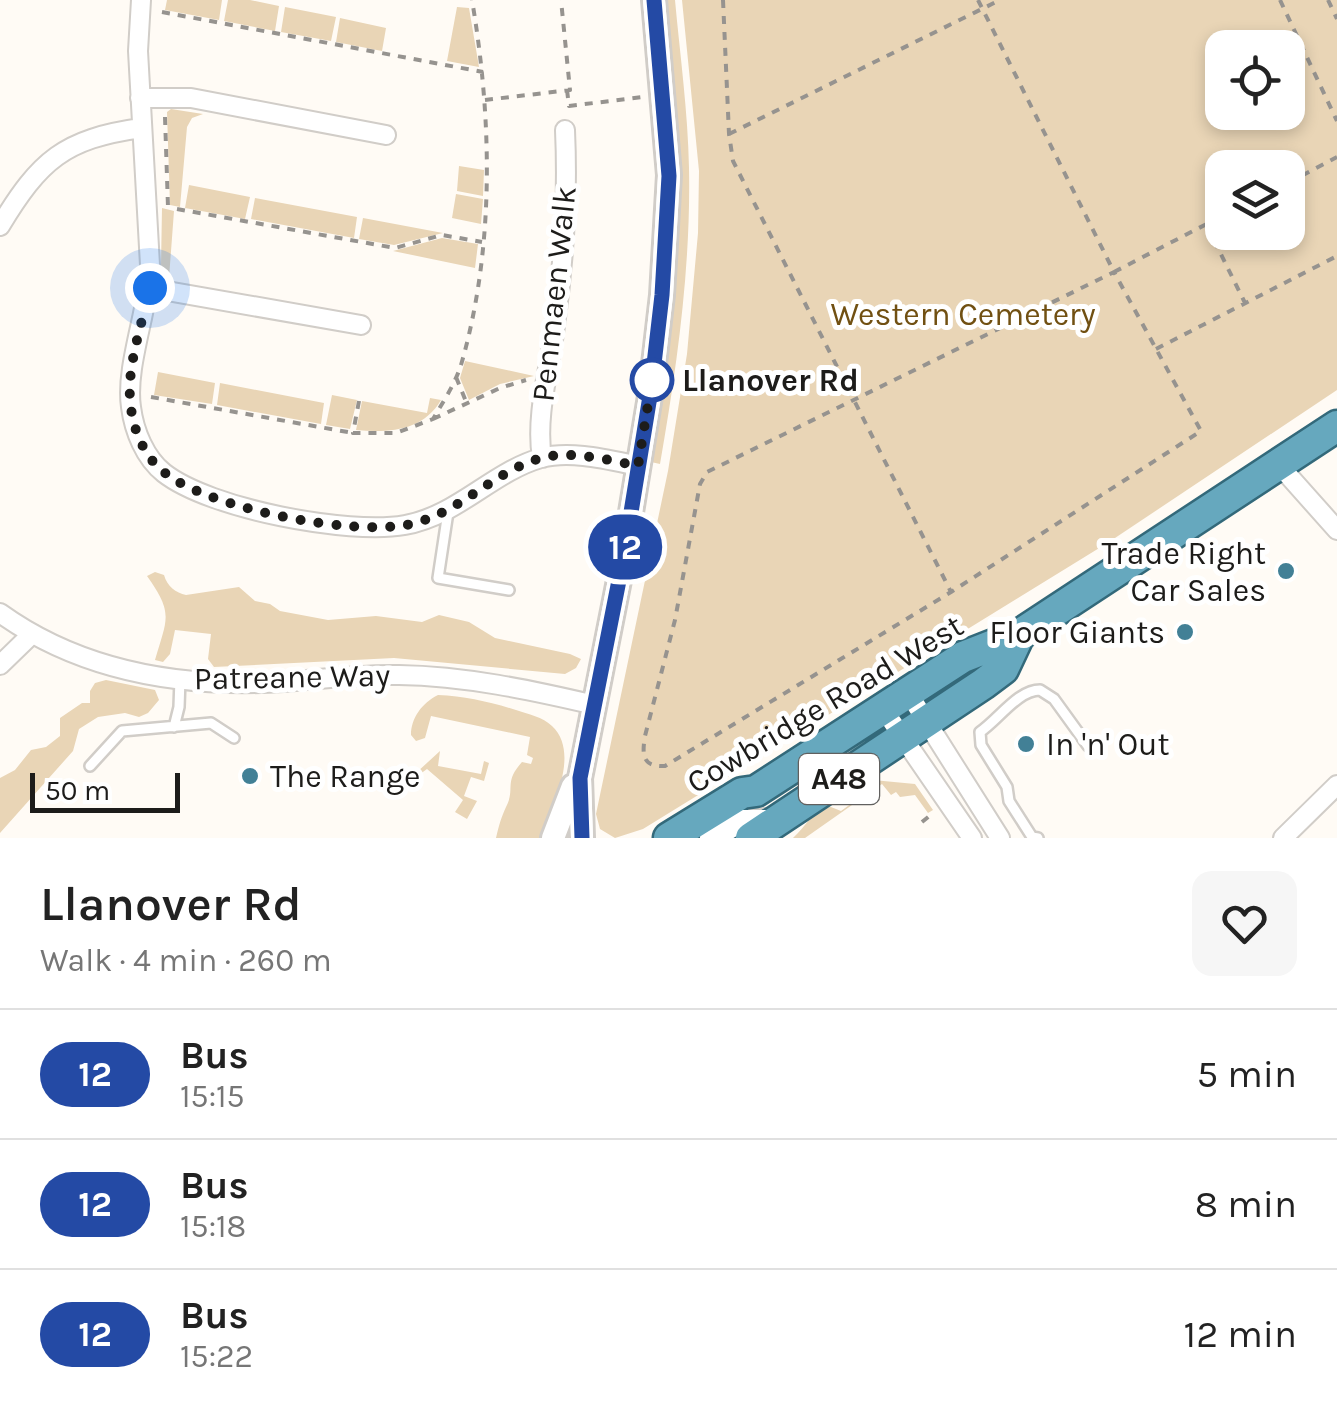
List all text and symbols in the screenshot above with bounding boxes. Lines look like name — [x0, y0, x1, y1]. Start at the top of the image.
map controls — [1205, 30, 1305, 250]
button: locate — [1205, 30, 1305, 130]
button: layers — [1205, 150, 1305, 250]
street label: Penmaen Walk — [524, 184, 584, 404]
your location — [125, 263, 175, 313]
park label: Western Cemetery — [830, 296, 1096, 333]
marker: Llanover Rd — [631, 359, 673, 401]
place label: Llanover Rd — [682, 362, 859, 399]
line badge: 12 — [580, 514, 670, 580]
text: 12 — [608, 527, 642, 568]
place label: Trade Right Car Sales — [1102, 535, 1266, 609]
marker: Trade Right Car Sales — [1275, 560, 1297, 582]
street label: Cowbridge Road West — [680, 607, 970, 801]
place label: Floor Giants — [989, 614, 1165, 651]
marker: Floor Giants — [1174, 621, 1196, 643]
street label: Patreane Way — [193, 657, 391, 697]
place label: In 'n' Out — [1046, 726, 1170, 763]
marker: In 'n' Out — [1015, 733, 1037, 755]
road number: A48 — [799, 754, 879, 804]
place label: The Range — [270, 758, 420, 795]
marker: The Range — [239, 765, 261, 787]
scale bar — [30, 768, 180, 813]
text: 50 m — [45, 774, 110, 807]
button: heart — [1192, 871, 1297, 976]
text: Llanover Rd — [40, 876, 302, 932]
text: Walk · 4 min · 260 m — [40, 942, 332, 979]
text: Bus — [180, 1033, 249, 1078]
text: 5 min — [1197, 1052, 1297, 1097]
text: 12 — [78, 1054, 112, 1095]
text: 15:15 — [180, 1078, 245, 1115]
text: Bus — [180, 1163, 249, 1208]
text: 8 min — [1195, 1182, 1297, 1227]
text: 12 — [78, 1184, 112, 1225]
text: 15:18 — [180, 1208, 246, 1245]
text: Bus — [180, 1293, 249, 1338]
text: 12 min — [1184, 1312, 1297, 1357]
text: 12 — [78, 1314, 112, 1355]
text: 15:22 — [180, 1338, 253, 1375]

